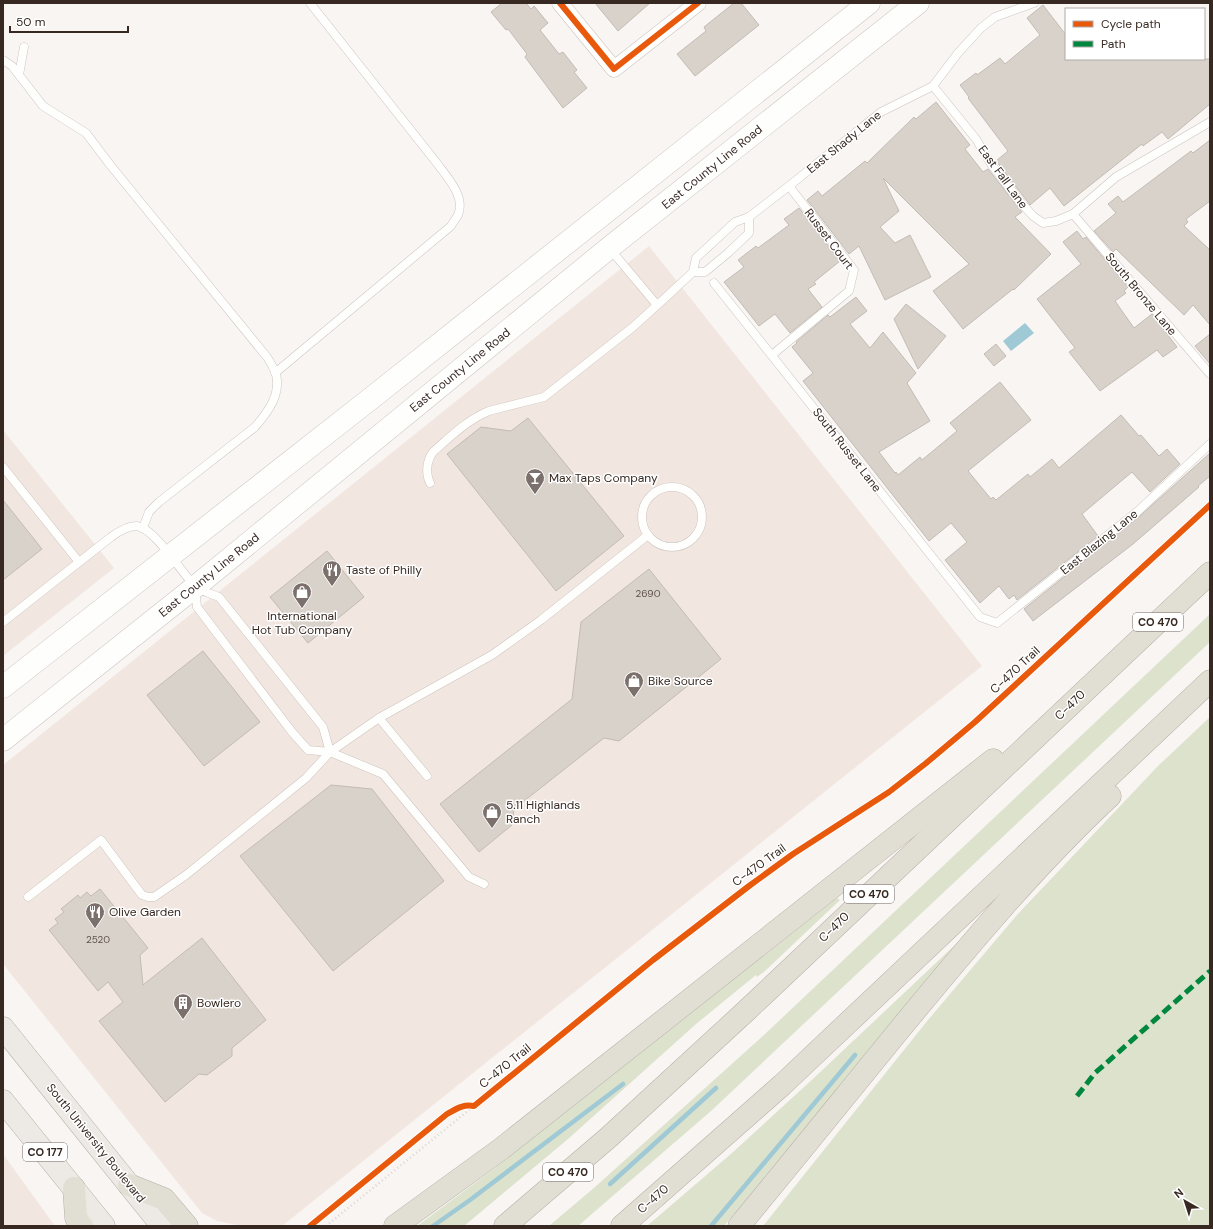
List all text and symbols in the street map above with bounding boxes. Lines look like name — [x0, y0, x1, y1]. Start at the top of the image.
scale bar — [10, 8, 128, 34]
legend — [1065, 8, 1205, 60]
text: 50 m — [16, 14, 45, 30]
text: Cycle path — [1101, 16, 1161, 32]
text: Path — [1101, 36, 1126, 52]
street label: East Shady Lane — [803, 107, 885, 177]
street label: East County Line Road — [658, 121, 766, 213]
street label: East Fall Lane — [975, 142, 1032, 212]
street label: Russet Court — [801, 205, 857, 273]
street label: South Bronze Lane — [1102, 249, 1180, 339]
street label: East County Line Road — [406, 324, 514, 416]
street label: South Russet Lane — [809, 405, 885, 496]
bar icon: Max Taps Company — [524, 467, 546, 495]
place label: Max Taps Company — [549, 470, 658, 486]
street label: East Blazing Lane — [1057, 506, 1141, 578]
street label: East County Line Road — [155, 529, 263, 621]
restaurant icon: Taste of Philly — [321, 559, 343, 587]
place label: Taste of Philly — [346, 562, 422, 578]
shop icon: International Hot Tub Company — [291, 581, 313, 609]
house number: 2690 — [636, 587, 661, 600]
place label: International Hot Tub Company — [252, 608, 353, 638]
road number: CO 470 — [1133, 613, 1183, 631]
street label: C-470 Trail — [987, 643, 1043, 697]
shop icon: Bike Source — [623, 670, 645, 698]
place label: Bike Source — [648, 673, 713, 689]
street label: C-470 — [1051, 686, 1089, 724]
place label: 5.11 Highlands Ranch — [506, 797, 580, 827]
shop icon: 5.11 Highlands Ranch — [481, 801, 503, 829]
street label: C-470 Trail — [729, 840, 789, 890]
road number: CO 470 — [844, 885, 894, 903]
restaurant icon: Olive Garden — [84, 901, 106, 929]
place label: Olive Garden — [109, 904, 181, 920]
street label: C-470 — [815, 908, 853, 946]
house number: 2520 — [86, 933, 110, 946]
building icon: Bowlero — [172, 992, 194, 1020]
place label: Bowlero — [197, 995, 241, 1011]
street label: C-470 Trail — [476, 1040, 534, 1092]
street label: South University Boulevard — [43, 1080, 149, 1206]
road number: CO 177 — [23, 1143, 67, 1161]
road number: CO 470 — [543, 1163, 593, 1181]
street label: C-470 — [634, 1181, 672, 1217]
north arrow — [1165, 1181, 1205, 1221]
text: N — [1171, 1185, 1186, 1201]

